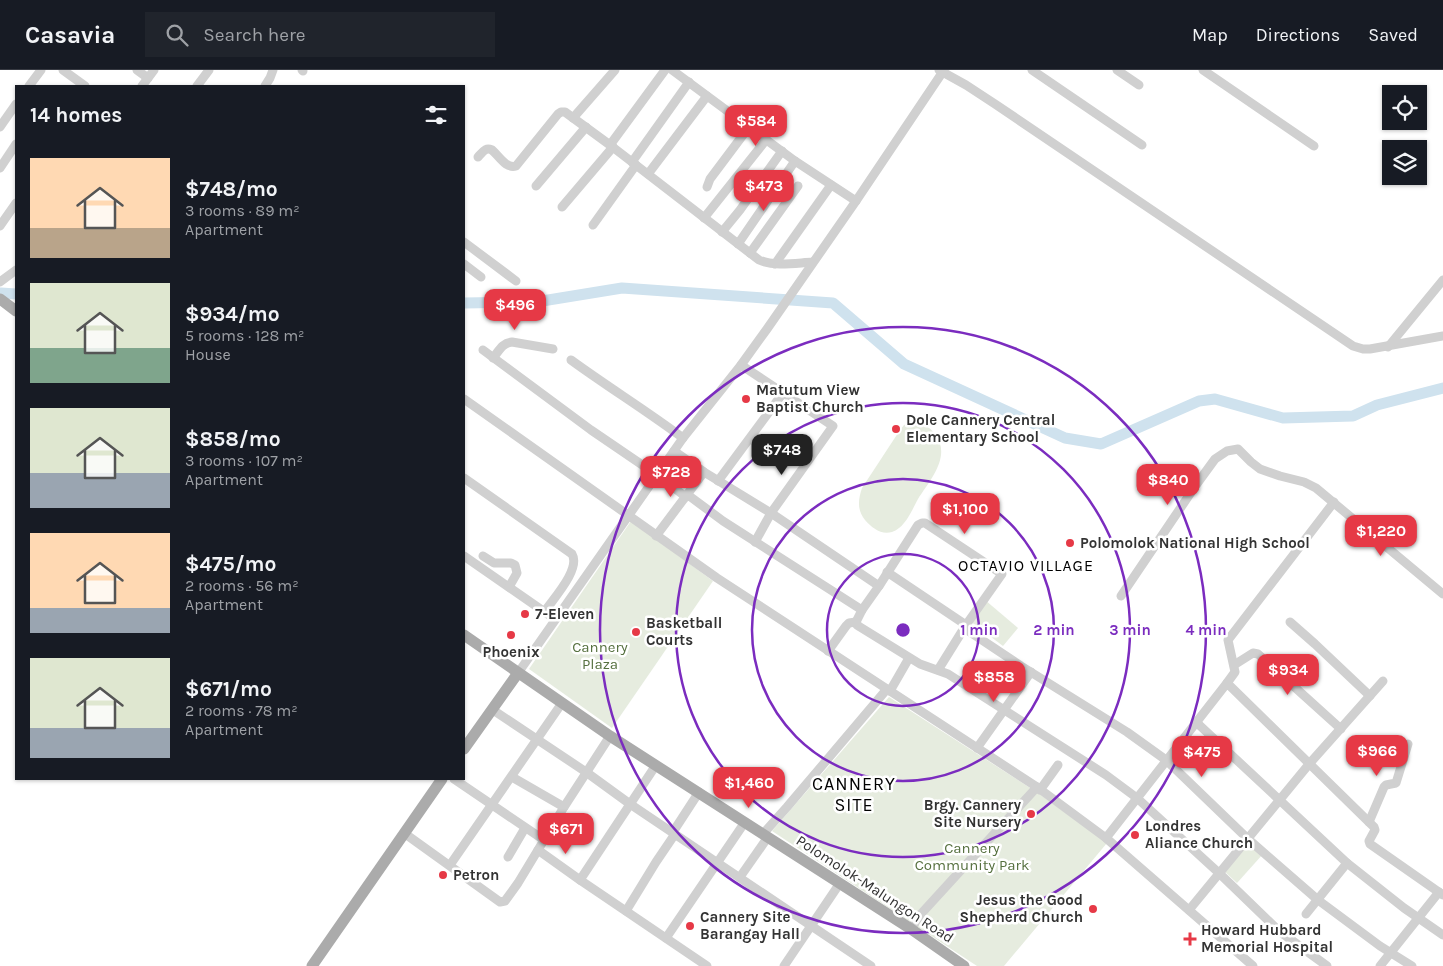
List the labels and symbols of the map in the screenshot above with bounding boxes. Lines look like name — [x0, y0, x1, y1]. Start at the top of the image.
pin: $584 — [726, 104, 786, 147]
pin: $473 — [734, 170, 794, 212]
pin: $496 — [485, 288, 545, 331]
place label: Matutum View Baptist Church — [756, 381, 864, 416]
marker: Matutum View Baptist Church — [740, 393, 752, 405]
place label: Dole Cannery Central Elementary School — [906, 411, 1055, 446]
marker: Dole Cannery Central Elementary School — [890, 423, 902, 435]
pin: $748 — [752, 434, 812, 476]
pin: $728 — [641, 456, 701, 498]
pin: $840 — [1138, 464, 1198, 506]
pin: $1,100 — [924, 492, 1006, 535]
pin: $1,220 — [1340, 514, 1422, 557]
place label: Polomolok National High School — [1080, 534, 1310, 552]
marker: Polomolok National High School — [1064, 537, 1076, 549]
district label: OCTAVIO VILLAGE — [958, 556, 1094, 575]
place label: 7-Eleven — [535, 605, 594, 623]
marker: 7-Eleven — [519, 608, 531, 620]
place label: Basketball Courts — [646, 614, 722, 649]
centre of rings — [894, 621, 912, 639]
text: 1 min — [960, 621, 998, 639]
text: 2 min — [1033, 621, 1075, 639]
text: 3 min — [1109, 621, 1151, 639]
text: 4 min — [1185, 621, 1227, 639]
marker: Basketball Courts — [630, 626, 642, 638]
marker: Phoenix — [505, 629, 517, 641]
park label: Cannery Plaza — [572, 638, 628, 673]
place label: Phoenix — [482, 643, 540, 661]
pin: $934 — [1258, 654, 1318, 696]
pin: $858 — [964, 660, 1024, 703]
pin: $966 — [1347, 734, 1407, 777]
pin: $475 — [1172, 736, 1232, 778]
pin: $1,460 — [708, 766, 790, 809]
district label: CANNERY SITE — [812, 773, 896, 816]
place label: Brgy. Cannery Site Nursery — [924, 796, 1021, 831]
marker: Brgy. Cannery Site Nursery — [1025, 808, 1037, 820]
pin: $671 — [536, 812, 596, 855]
place label: Londres Aliance Church — [1145, 817, 1253, 852]
marker: Londres Aliance Church — [1129, 829, 1141, 841]
street label: Polomolok-Malungon Road — [793, 831, 957, 947]
park label: Cannery Community Park — [915, 839, 1029, 874]
place label: Petron — [453, 866, 499, 884]
marker: Petron — [437, 869, 449, 881]
place label: Jesus the Good Shepherd Church — [959, 891, 1083, 926]
marker: Jesus the Good Shepherd Church — [1087, 903, 1099, 915]
place label: Cannery Site Barangay Hall — [700, 908, 800, 943]
marker: Cannery Site Barangay Hall — [684, 920, 696, 932]
place label: Howard Hubbard Memorial Hospital — [1201, 921, 1333, 956]
marker: Howard Hubbard Memorial Hospital — [1183, 932, 1197, 946]

